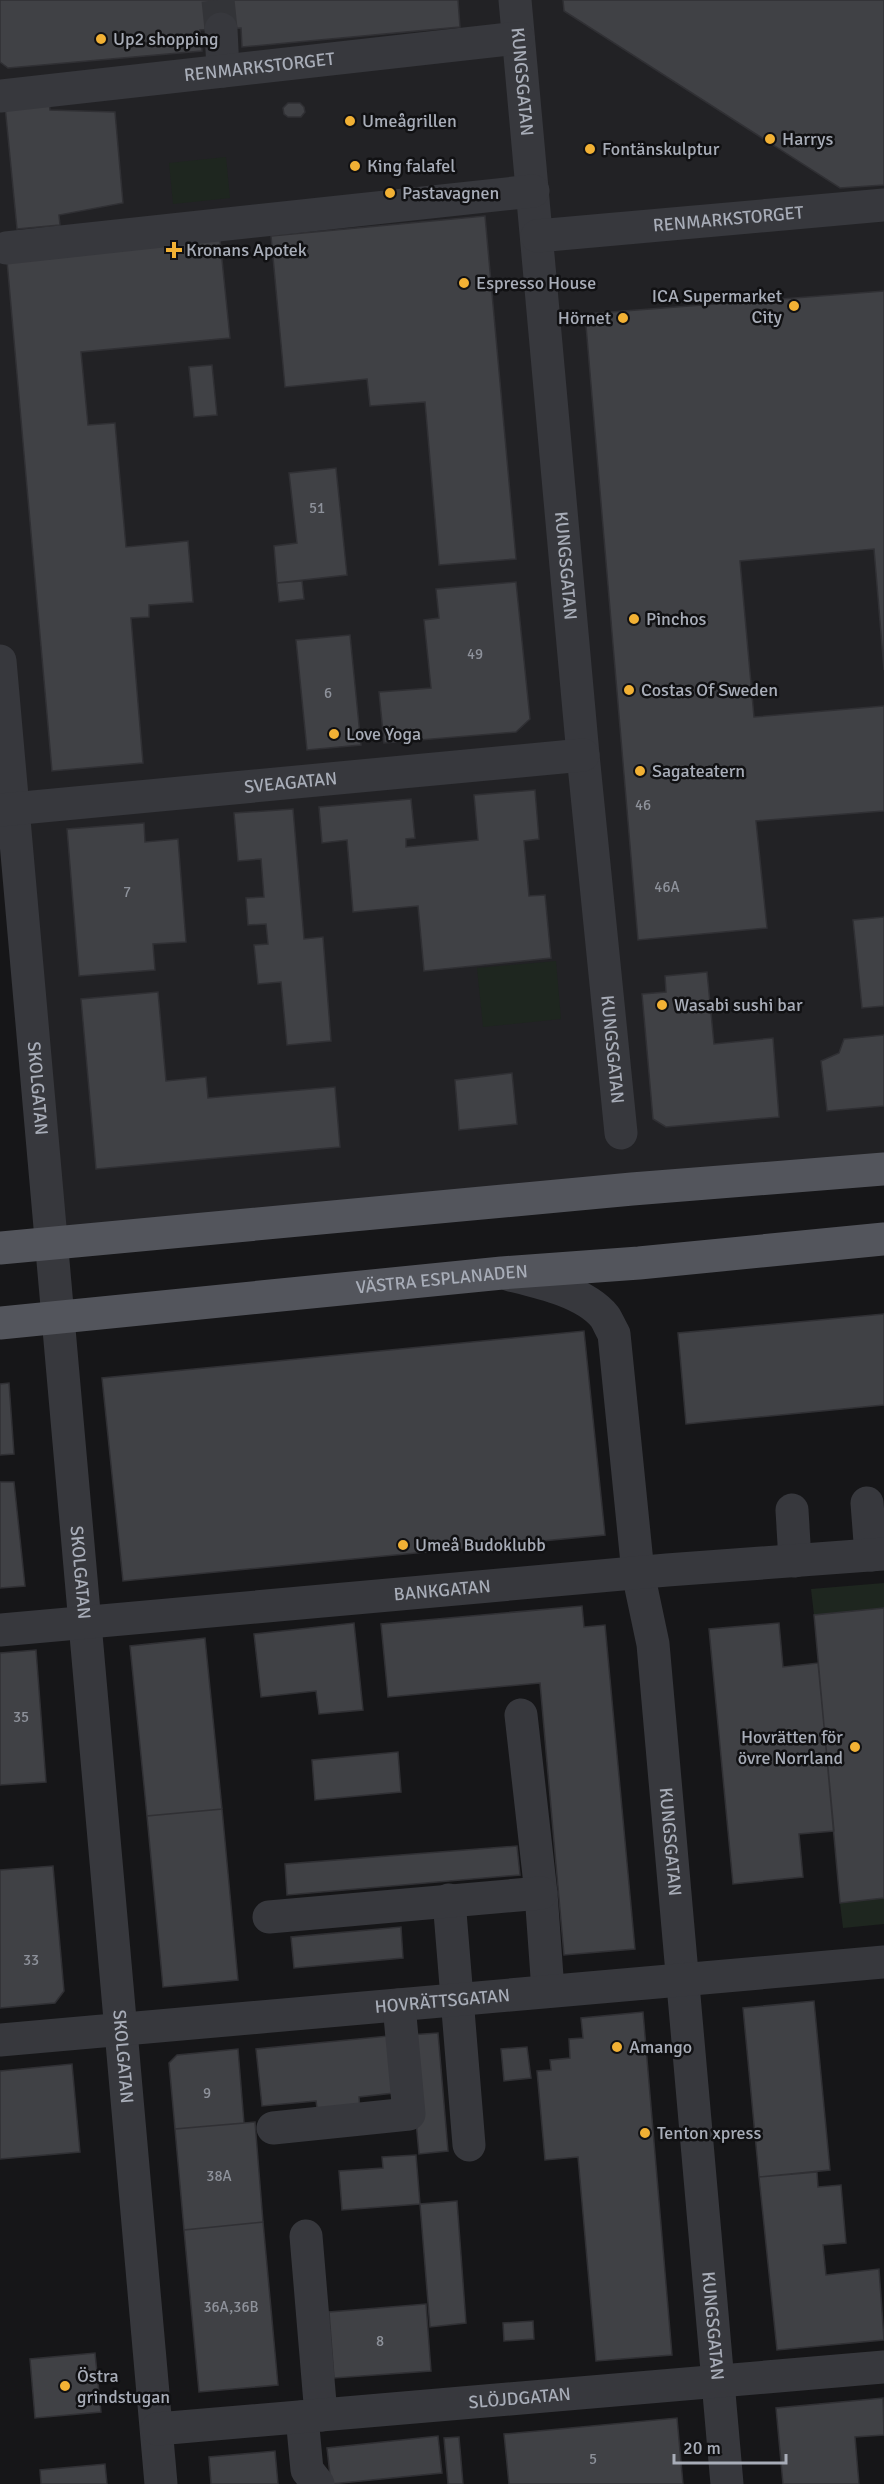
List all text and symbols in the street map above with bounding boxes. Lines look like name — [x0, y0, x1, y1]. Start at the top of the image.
street label: KUNGSGATAN — [507, 26, 538, 137]
place label: Up2 shopping — [113, 28, 219, 50]
marker: Up2 shopping — [94, 32, 108, 46]
street label: RENMARKSTORGET — [183, 48, 336, 86]
place label: Umeågrillen — [362, 110, 457, 132]
marker: Umeågrillen — [343, 114, 357, 128]
place label: Harrys — [782, 128, 833, 150]
marker: Harrys — [763, 132, 777, 146]
place label: Fontänskulptur — [602, 138, 720, 160]
marker: Fontänskulptur — [583, 142, 597, 156]
place label: King falafel — [367, 155, 456, 177]
marker: King falafel — [348, 159, 362, 173]
place label: Pastavagnen — [402, 182, 499, 204]
marker: Pastavagnen — [383, 186, 397, 200]
street label: RENMARKSTORGET — [652, 201, 805, 237]
place label: Kronans Apotek — [186, 239, 307, 261]
marker: Kronans Apotek — [167, 243, 181, 257]
place label: Espresso House — [476, 272, 596, 294]
marker: Espresso House — [457, 276, 471, 290]
place label: ICA Supermarket City — [652, 285, 783, 328]
marker: ICA Supermarket City — [787, 299, 801, 313]
place label: Hörnet — [558, 307, 611, 329]
marker: Hörnet — [616, 311, 630, 325]
house number: 51 — [309, 499, 325, 517]
street label: KUNGSGATAN — [550, 510, 582, 621]
place label: Pinchos — [646, 608, 707, 630]
marker: Pinchos — [627, 612, 641, 626]
house number: 49 — [467, 645, 483, 663]
place label: Costas Of Sweden — [641, 679, 778, 701]
marker: Costas Of Sweden — [622, 683, 636, 697]
house number: 6 — [324, 684, 332, 702]
place label: Love Yoga — [346, 723, 421, 745]
marker: Love Yoga — [327, 727, 341, 741]
place label: Sagateatern — [652, 760, 745, 782]
marker: Sagateatern — [633, 764, 647, 778]
street label: SVEAGATAN — [243, 767, 338, 798]
house number: 46 — [635, 796, 651, 814]
house number: 46A — [654, 878, 680, 896]
house number: 7 — [123, 883, 131, 901]
street label: KUNGSGATAN — [596, 994, 629, 1105]
place label: Wasabi sushi bar — [674, 994, 803, 1016]
marker: Wasabi sushi bar — [655, 998, 669, 1012]
street label: SKOLGATAN — [23, 1041, 53, 1136]
street label: VÄSTRA ESPLANADEN — [355, 1260, 529, 1298]
street label: SKOLGATAN — [65, 1525, 96, 1620]
place label: Umeå Budoklubb — [415, 1534, 546, 1556]
marker: Umeå Budoklubb — [396, 1538, 410, 1552]
street label: BANKGATAN — [393, 1575, 492, 1606]
house number: 35 — [13, 1708, 29, 1726]
place label: Hovrätten för övre Norrland — [738, 1726, 843, 1769]
marker: Hovrätten för övre Norrland — [848, 1740, 862, 1754]
street label: KUNGSGATAN — [655, 1786, 686, 1897]
house number: 33 — [23, 1951, 39, 1969]
street label: HOVRÄTTSGATAN — [374, 1984, 511, 2018]
street label: SKOLGATAN — [108, 2009, 138, 2104]
place label: Amango — [629, 2036, 692, 2058]
marker: Amango — [610, 2040, 624, 2054]
house number: 9 — [203, 2084, 211, 2102]
place label: Tenton xpress — [657, 2122, 761, 2144]
marker: Tenton xpress — [638, 2126, 652, 2140]
house number: 38A — [206, 2167, 232, 2185]
street label: KUNGSGATAN — [697, 2271, 729, 2381]
house number: 36A,36B — [203, 2298, 259, 2316]
house number: 8 — [376, 2332, 384, 2350]
place label: Östra grindstugan — [77, 2365, 170, 2408]
marker: Östra grindstugan — [58, 2379, 72, 2393]
street label: SLÖJDGATAN — [468, 2383, 572, 2413]
scale bar — [674, 2427, 786, 2465]
text: 20 m — [683, 2437, 721, 2459]
house number: 5 — [589, 2450, 597, 2468]

